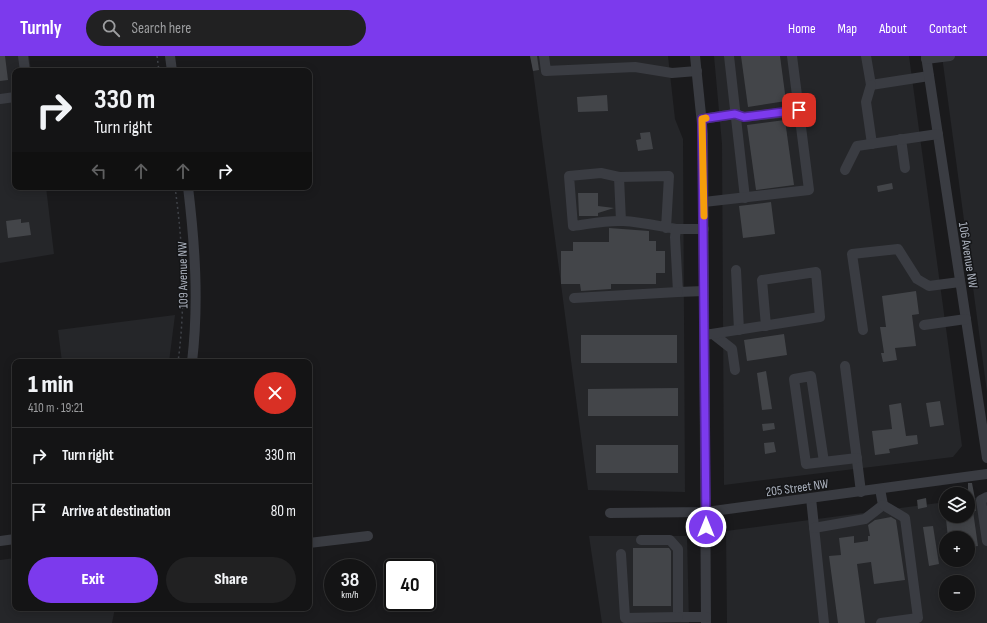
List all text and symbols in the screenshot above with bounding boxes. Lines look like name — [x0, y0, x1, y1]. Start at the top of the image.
search box — [86, 10, 366, 46]
text: Turnly — [20, 17, 62, 40]
icon: search — [100, 17, 122, 39]
text: Search here — [132, 19, 191, 38]
text: Home — [788, 20, 816, 37]
text: Map — [838, 20, 857, 37]
text: About — [879, 20, 907, 37]
text: Contact — [929, 20, 967, 37]
text: 330 m — [94, 83, 155, 116]
icon: right — [28, 84, 80, 136]
pin — [782, 93, 816, 127]
icon: arrive — [788, 99, 810, 121]
text: Turn right — [94, 117, 152, 138]
icon: left — [88, 160, 110, 182]
icon: ahead — [130, 160, 152, 182]
icon: ahead — [172, 160, 194, 182]
icon: right — [214, 160, 236, 182]
street label: 106 Avenue NW — [955, 221, 981, 290]
street label: 109 Avenue NW — [174, 241, 192, 309]
text: 1 min — [28, 370, 74, 399]
button: close — [254, 372, 296, 414]
text: 410 m · 19:21 — [28, 400, 84, 416]
icon: right — [28, 445, 50, 467]
text: Turn right — [62, 446, 114, 465]
text: 330 m — [265, 446, 296, 465]
street label: 205 Street NW — [765, 476, 830, 500]
map controls — [939, 487, 975, 611]
button: layers — [939, 487, 975, 523]
icon: arrive — [28, 501, 50, 523]
text: Arrive at destination — [62, 502, 171, 521]
text: 80 m — [271, 502, 296, 521]
position arrow — [685, 506, 727, 548]
button: + — [939, 531, 975, 567]
button: Exit — [28, 557, 158, 603]
button: Share — [166, 557, 296, 603]
speed limit sign: 40 — [384, 559, 436, 611]
text: 38 — [341, 568, 359, 592]
button: − — [939, 575, 975, 611]
text: km/h — [341, 589, 359, 601]

